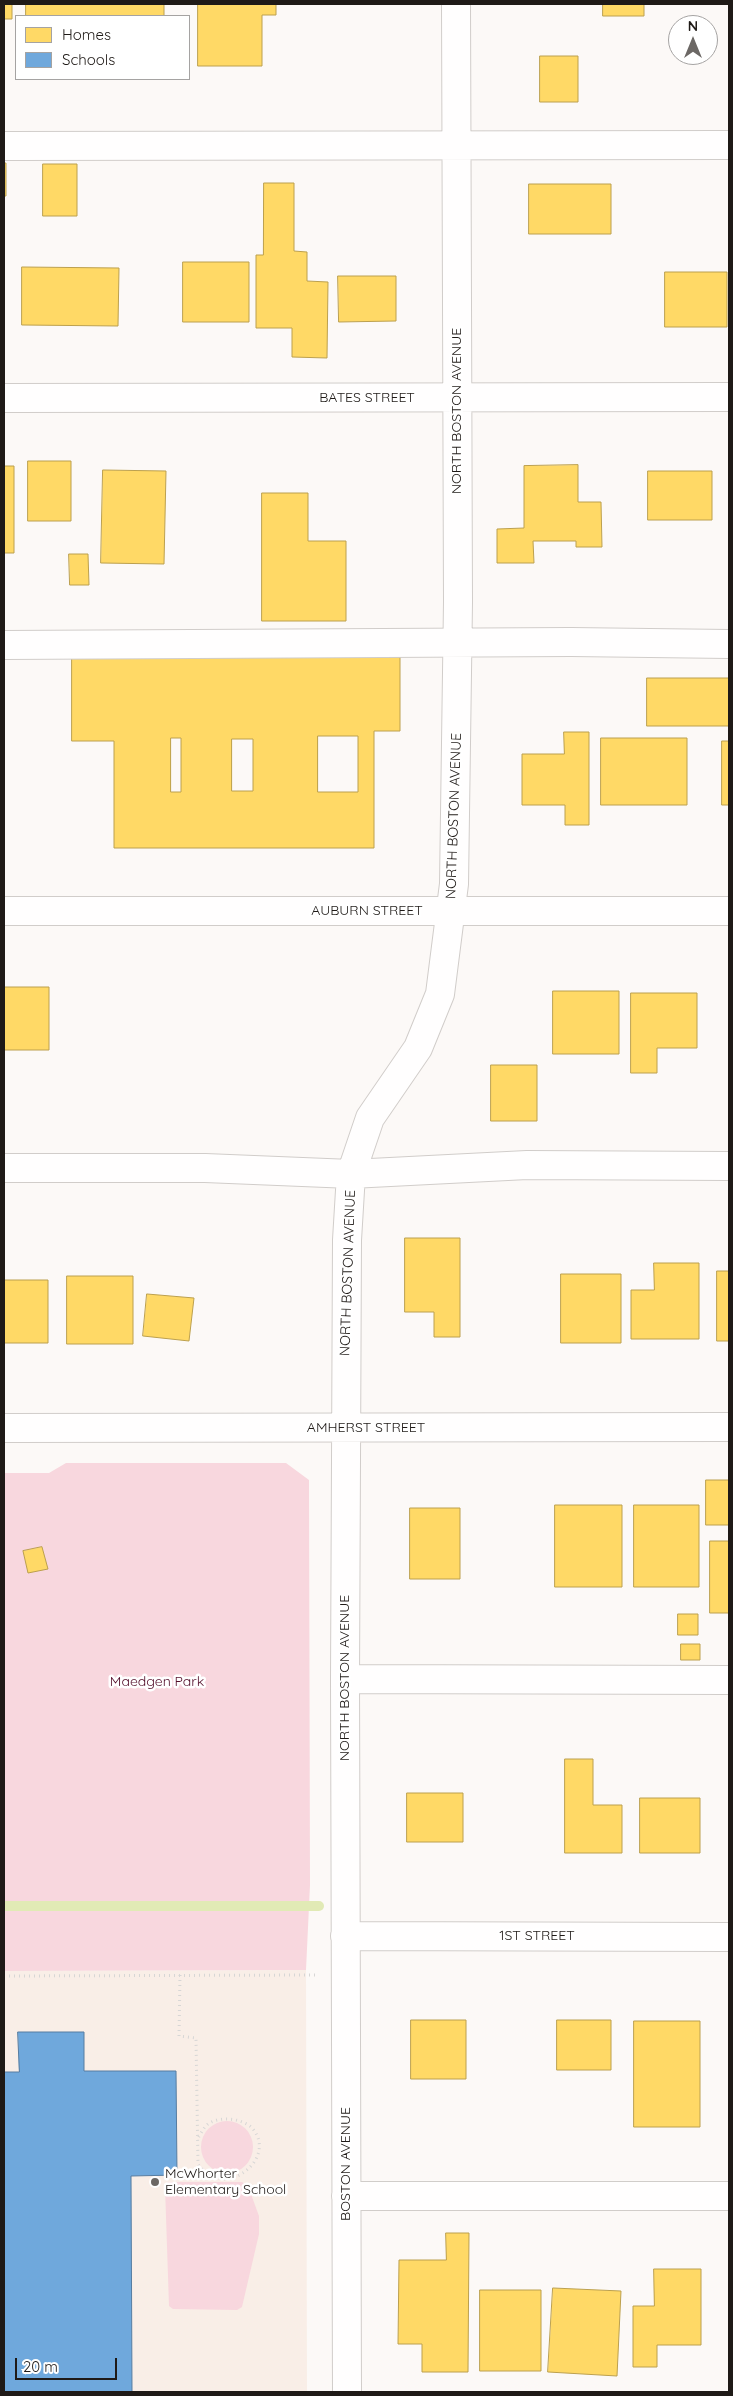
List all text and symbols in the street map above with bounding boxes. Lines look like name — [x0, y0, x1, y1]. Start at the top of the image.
legend — [15, 15, 190, 80]
north arrow — [668, 15, 718, 65]
text: N — [688, 17, 698, 35]
text: Homes — [62, 25, 111, 44]
text: Schools — [62, 50, 115, 69]
street label: NORTH BOSTON AVENUE — [449, 328, 465, 494]
street label: BATES STREET — [319, 390, 415, 406]
street label: NORTH BOSTON AVENUE — [443, 733, 465, 899]
street label: AUBURN STREET — [311, 903, 423, 919]
street label: NORTH BOSTON AVENUE — [337, 1190, 359, 1356]
street label: AMHERST STREET — [307, 1420, 425, 1436]
street label: NORTH BOSTON AVENUE — [337, 1595, 353, 1761]
park label: Maedgen Park — [110, 1674, 204, 1690]
street label: 1ST STREET — [499, 1928, 575, 1944]
street label: BOSTON AVENUE — [338, 2107, 354, 2221]
place label: McWhorter Elementary School — [165, 2166, 286, 2198]
marker: McWhorter Elementary School — [149, 2176, 161, 2188]
scale bar — [18, 2348, 120, 2380]
text: 20 m — [23, 2357, 58, 2376]

